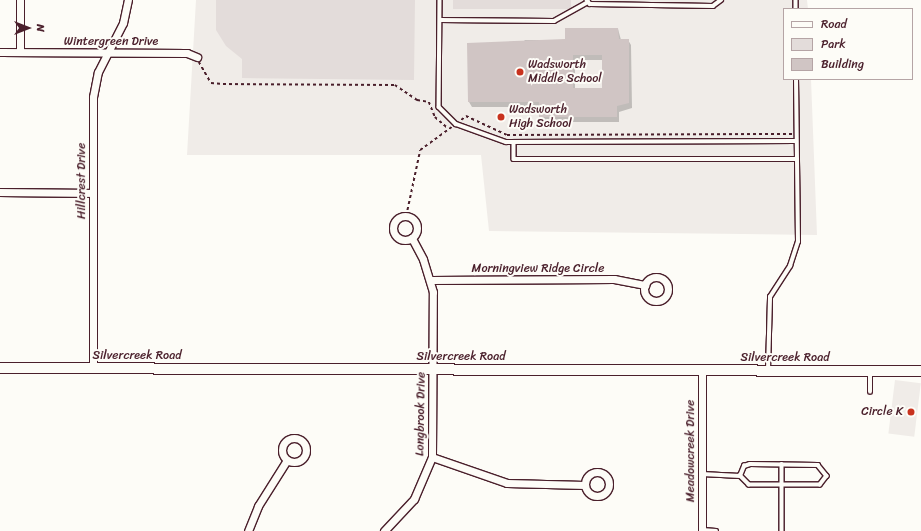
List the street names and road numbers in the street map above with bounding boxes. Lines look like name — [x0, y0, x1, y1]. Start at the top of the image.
street label: Wintergreen Drive — [63, 35, 159, 49]
street label: Hillcrest Drive — [75, 143, 89, 219]
street label: Morningview Ridge Circle — [471, 262, 605, 276]
street label: Silvercreek Road — [92, 349, 182, 363]
street label: Silvercreek Road — [416, 350, 506, 364]
street label: Silvercreek Road — [740, 351, 830, 365]
street label: Longbrook Drive — [413, 372, 429, 456]
street label: Meadowcreek Drive — [684, 400, 698, 502]

